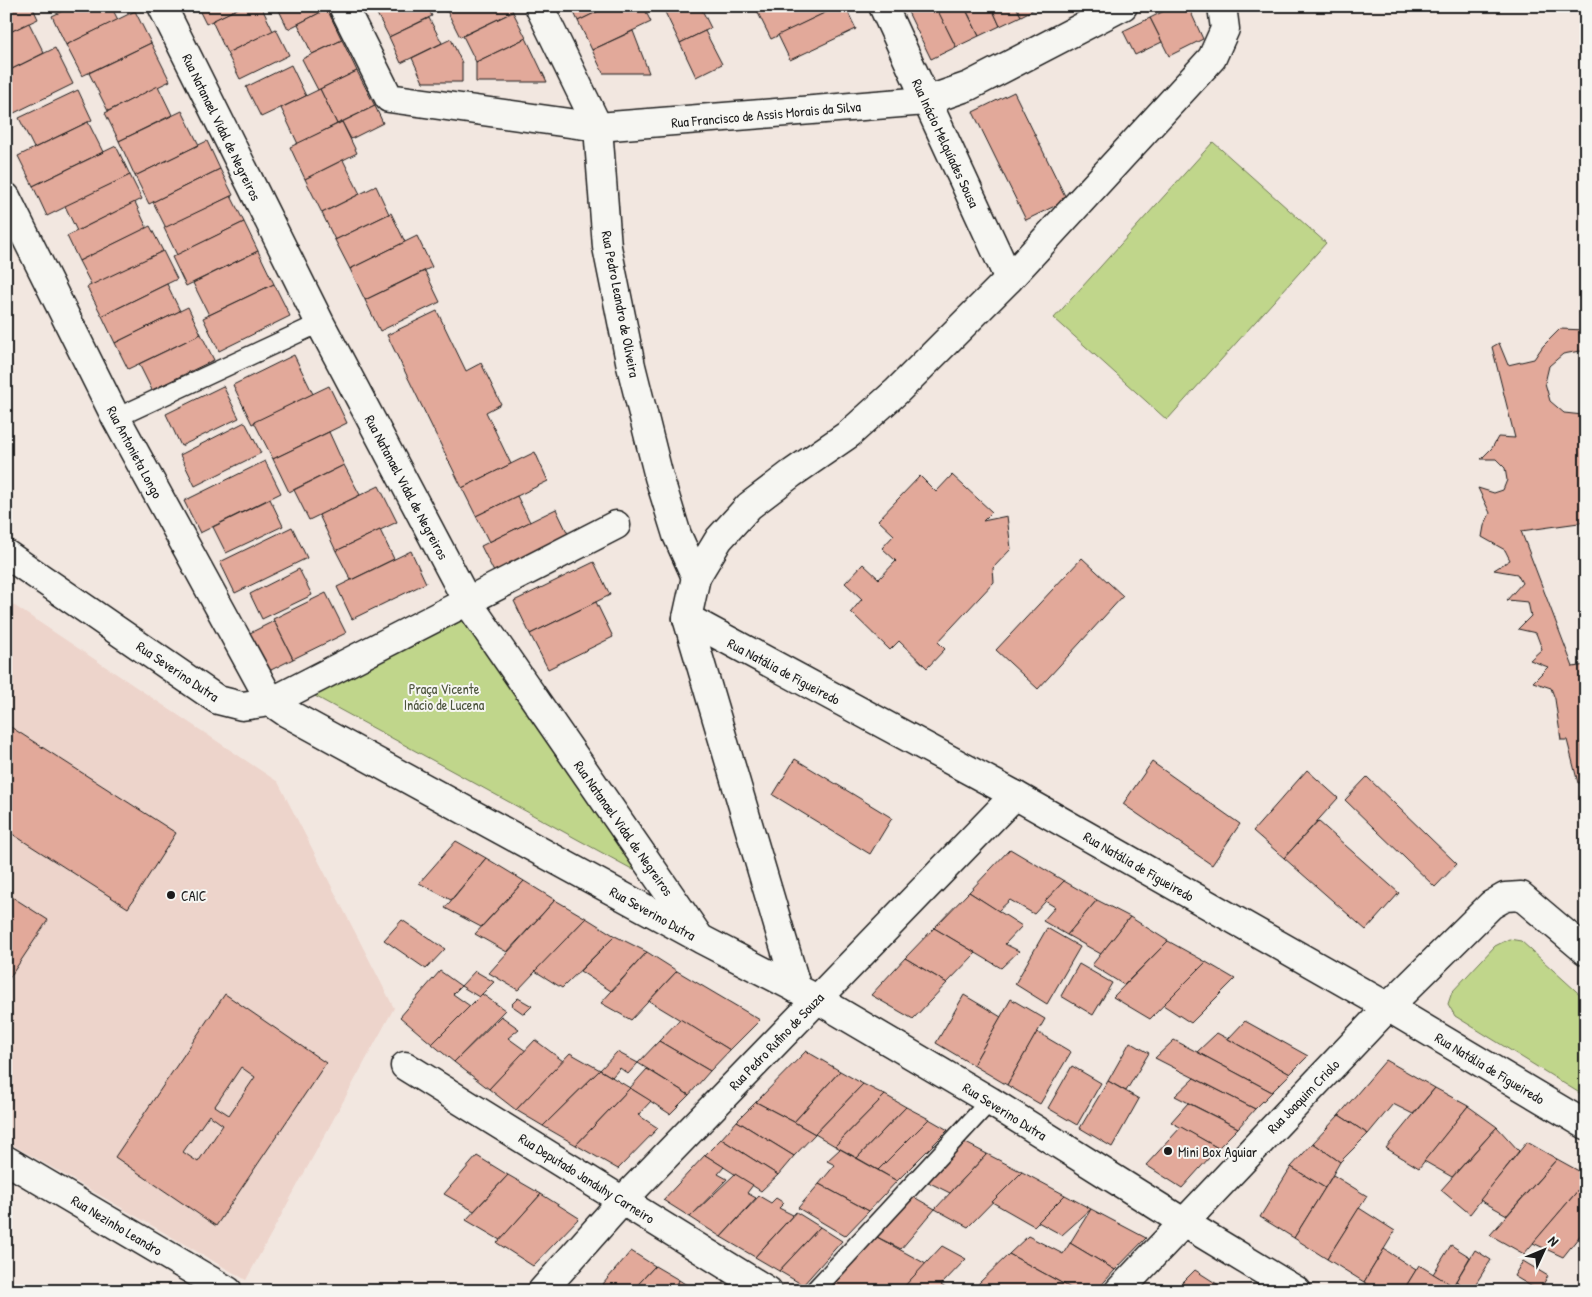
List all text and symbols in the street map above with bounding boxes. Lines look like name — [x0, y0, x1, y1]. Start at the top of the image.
street label: Rua Natanael Vidal de Negreiros — [177, 50, 266, 204]
street label: Rua Inácio Melquíades Sousa — [907, 76, 984, 211]
street label: Rua Francisco de Assis Morais da Silva — [670, 96, 862, 132]
street label: Rua Pedro Leandro de Oliveira — [597, 229, 645, 379]
street label: Rua Antonieta Longo — [102, 403, 167, 502]
street label: Rua Natanael Vidal de Negreiros — [360, 411, 453, 563]
street label: Rua Natália de Figueiredo — [724, 633, 844, 710]
street label: Rua Severino Dutra — [133, 636, 223, 706]
park label: Praça Vicente Inácio de Lucena — [404, 679, 485, 714]
street label: Rua Natanael Vidal de Negreiros — [569, 757, 678, 900]
street label: Rua Natália de Figueiredo — [1080, 827, 1198, 906]
street label: Rua Severino Dutra — [607, 882, 700, 945]
place label: CAIC — [181, 886, 207, 905]
marker: CAIC — [165, 889, 177, 901]
street label: Rua Pedro Rufino de Souza — [724, 988, 828, 1094]
street label: Rua Natália de Figueiredo — [1431, 1028, 1549, 1109]
street label: Rua Joaquim Criolo — [1263, 1055, 1344, 1138]
street label: Rua Severino Dutra — [959, 1078, 1051, 1145]
street label: Rua Deputado Janduhy Carneiro — [515, 1128, 659, 1229]
place label: Mini Box Aguiar — [1178, 1142, 1258, 1162]
marker: Mini Box Aguiar — [1162, 1145, 1174, 1157]
street label: Rua Nezinho Leandro — [68, 1190, 166, 1260]
north arrow — [1520, 1224, 1570, 1274]
text: N — [1544, 1231, 1564, 1250]

